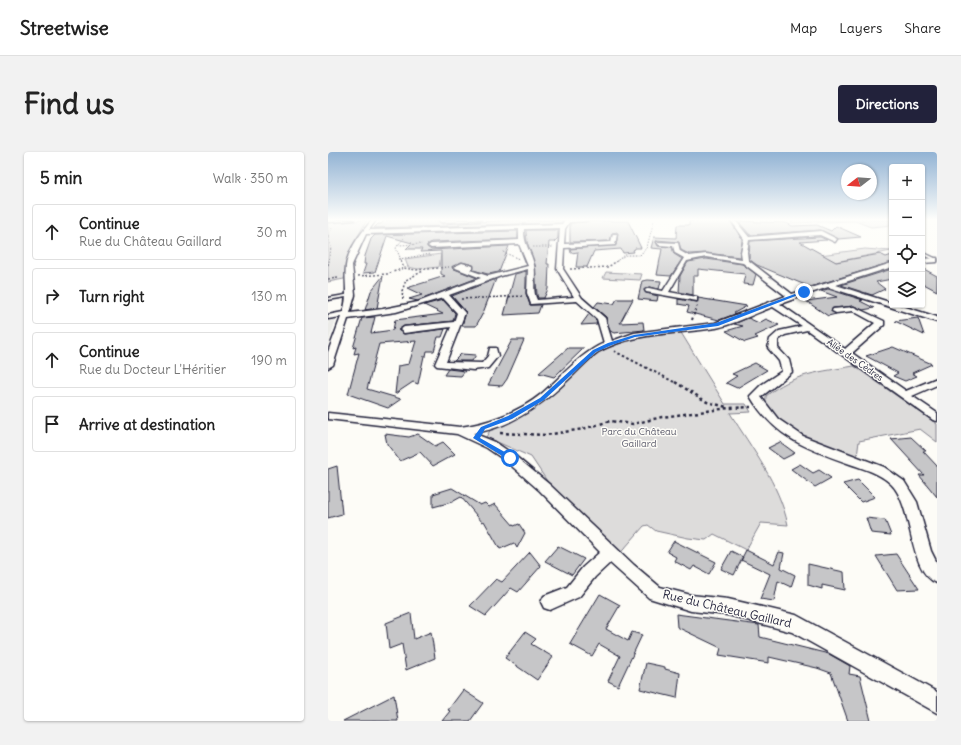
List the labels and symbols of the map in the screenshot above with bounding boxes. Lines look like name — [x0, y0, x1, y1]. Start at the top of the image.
north arrow — [841, 164, 877, 200]
route end — [795, 283, 813, 301]
street label: Allée des Cèdres — [825, 336, 886, 383]
park label: Parc du Château Gaillard — [601, 425, 677, 450]
route start — [501, 449, 519, 467]
street label: Rue du Château Gaillard — [661, 586, 793, 631]

